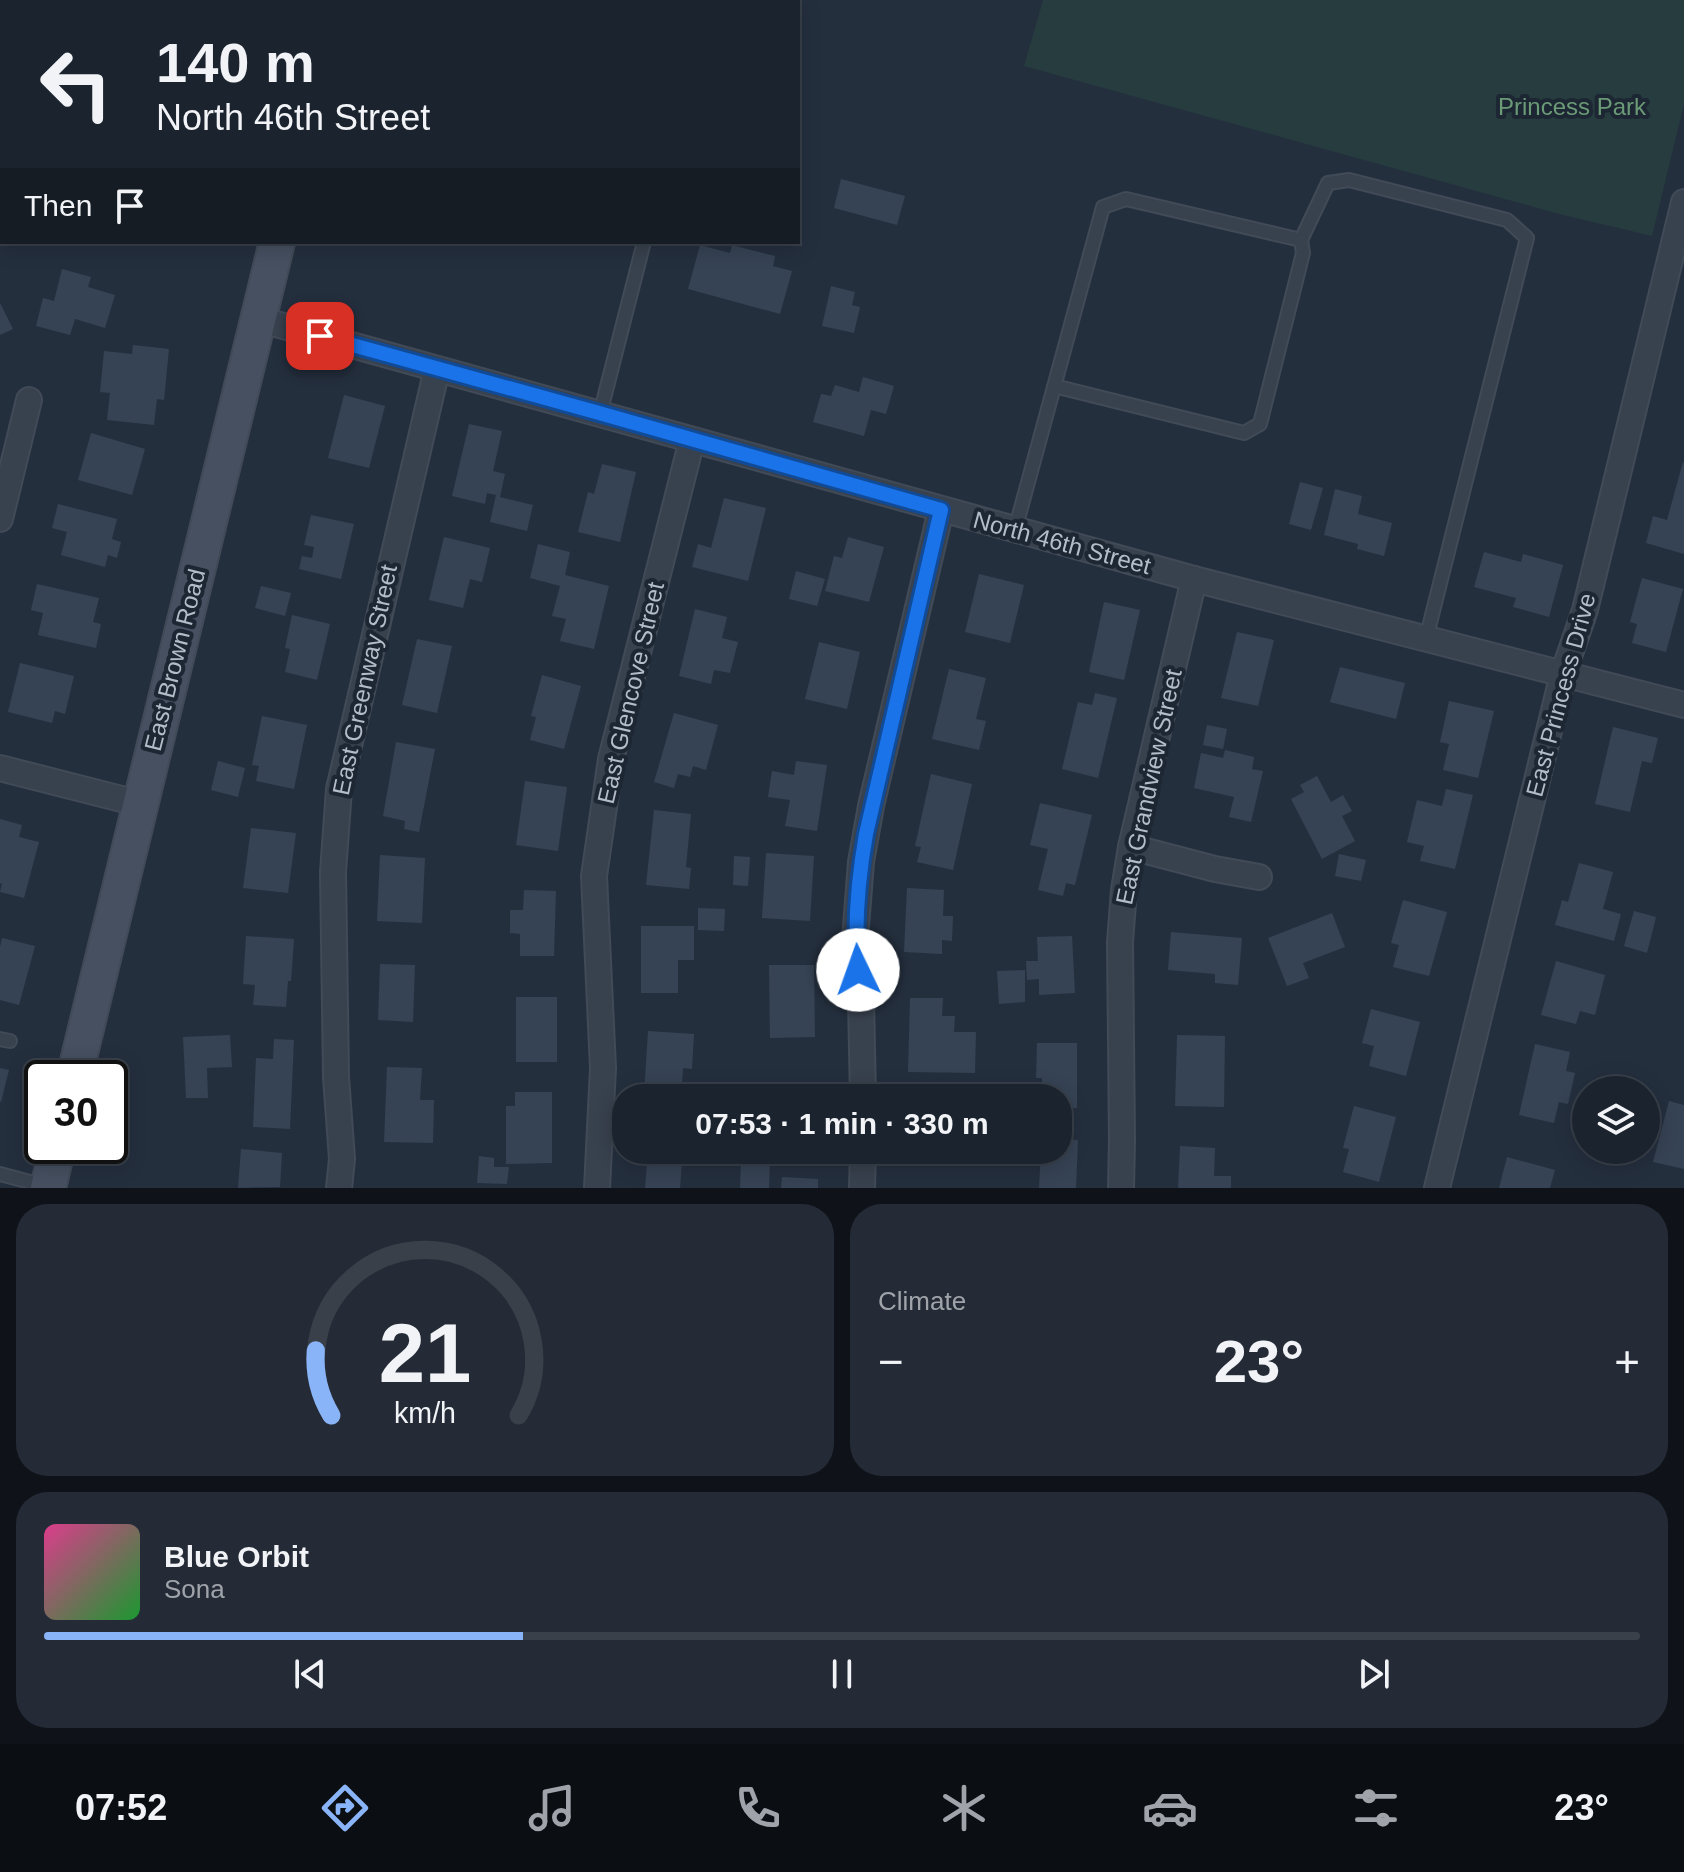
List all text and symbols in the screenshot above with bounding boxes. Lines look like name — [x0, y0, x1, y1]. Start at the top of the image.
text: 140 m — [156, 31, 315, 94]
icon: left — [24, 32, 128, 136]
park label: Princess Park — [1498, 93, 1647, 120]
text: North 46th Street — [156, 97, 430, 138]
icon: arrive — [108, 184, 152, 228]
text: Then — [24, 189, 92, 222]
pin — [286, 302, 354, 370]
icon: arrive — [298, 314, 342, 358]
street label: North 46th Street — [970, 506, 1154, 579]
street label: East Greenway Street — [327, 562, 402, 798]
street label: East Brown Road — [139, 566, 210, 754]
street label: East Glencove Street — [592, 579, 669, 806]
street label: East Princess Drive — [1520, 590, 1601, 799]
street label: East Grandview Street — [1110, 666, 1187, 907]
position arrow — [816, 928, 900, 1012]
speed limit sign: 30 — [24, 1060, 128, 1164]
map controls — [1572, 1076, 1660, 1164]
button: layers — [1572, 1076, 1660, 1164]
text: 07:53 · 1 min · 330 m — [695, 1107, 989, 1140]
text: Climate — [878, 1286, 966, 1316]
text: 21 — [379, 1307, 471, 1400]
text: 23° — [1214, 1328, 1304, 1395]
text: − — [878, 1337, 904, 1386]
text: + — [1614, 1337, 1640, 1386]
text: km/h — [394, 1397, 456, 1429]
text: Blue Orbit — [164, 1540, 309, 1573]
text: Sona — [164, 1574, 225, 1604]
icon: previous — [288, 1652, 332, 1696]
icon: pause — [820, 1652, 864, 1696]
icon: next — [1352, 1652, 1396, 1696]
icon: directions — [317, 1780, 373, 1836]
icon: music — [524, 1780, 580, 1836]
icon: phone — [730, 1780, 786, 1836]
icon: climate — [936, 1780, 992, 1836]
icon: car — [1142, 1780, 1198, 1836]
icon: filters — [1348, 1780, 1404, 1836]
text: 07:52 — [75, 1787, 167, 1828]
text: 23° — [1554, 1787, 1609, 1828]

